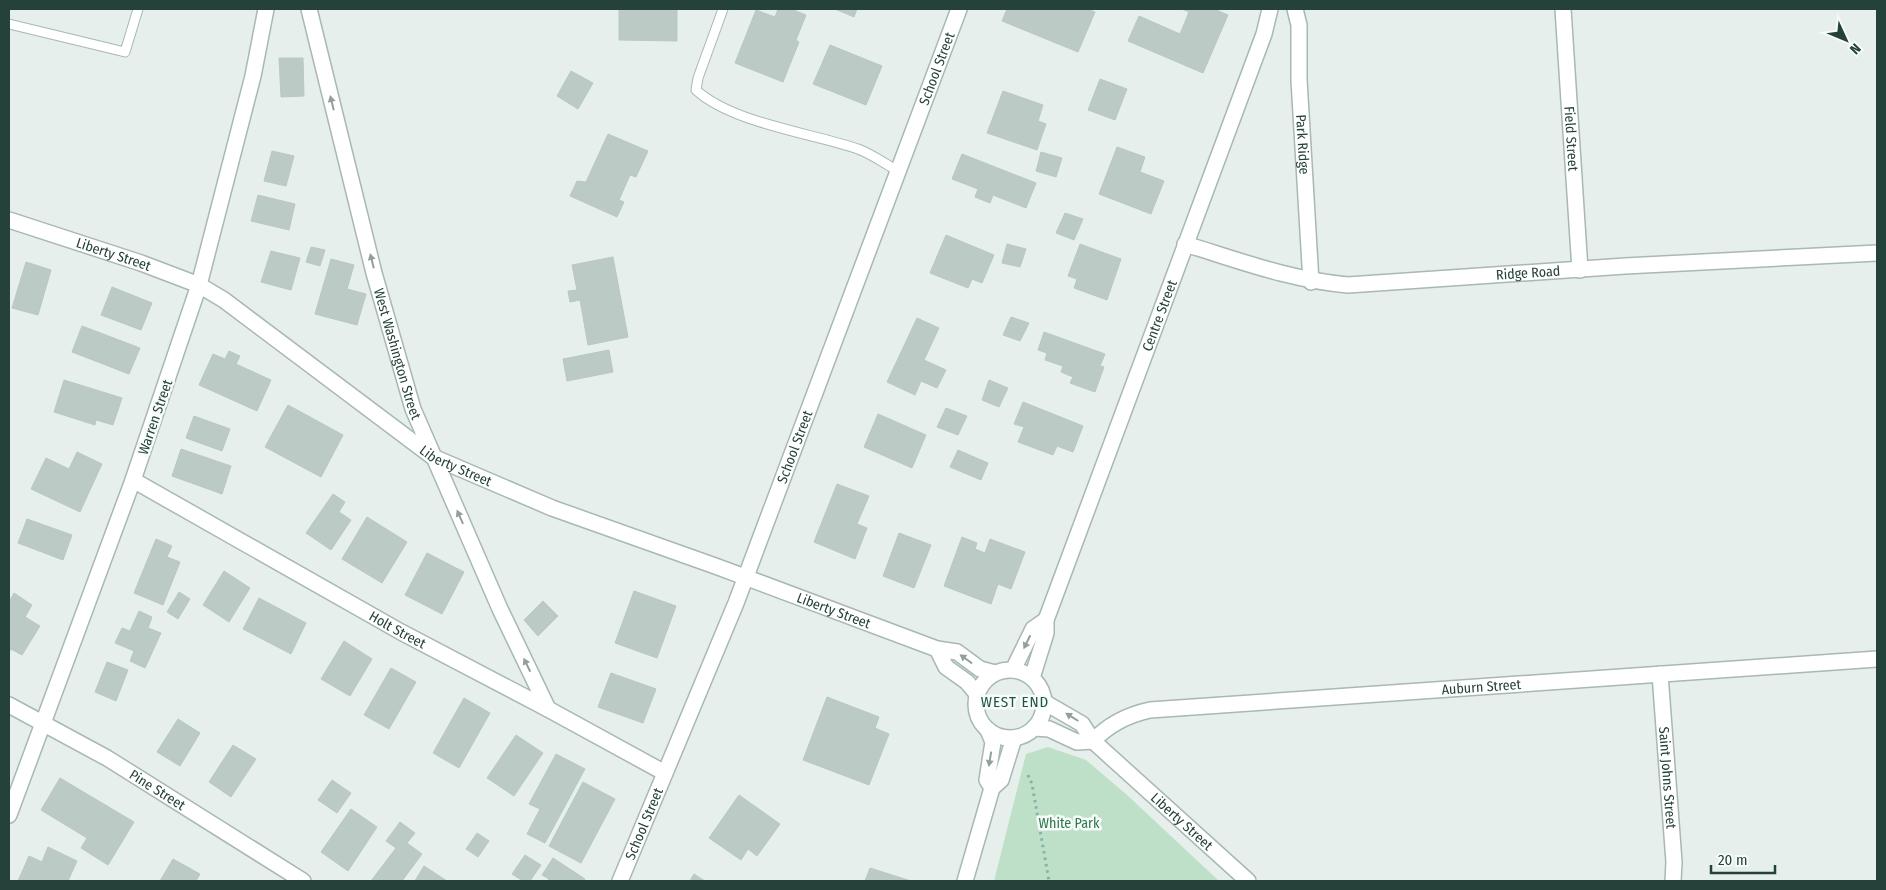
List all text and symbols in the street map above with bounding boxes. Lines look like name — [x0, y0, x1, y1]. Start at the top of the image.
north arrow — [1821, 15, 1871, 65]
street label: School Street — [916, 30, 959, 108]
text: N — [1846, 40, 1864, 58]
one-way arrow — [328, 96, 336, 111]
street label: Field Street — [1560, 106, 1582, 172]
street label: Park Ridge — [1292, 114, 1313, 175]
street label: Liberty Street — [74, 234, 154, 275]
one-way arrow — [367, 253, 375, 268]
street label: Ridge Road — [1495, 262, 1561, 284]
street label: Centre Street — [1139, 277, 1181, 354]
street label: West Washington Street — [370, 286, 425, 423]
street label: Warren Street — [135, 377, 176, 457]
street label: School Street — [774, 408, 817, 486]
street label: Liberty Street — [416, 442, 495, 490]
one-way arrow — [455, 510, 463, 524]
street label: Liberty Street — [794, 589, 873, 633]
street label: Holt Street — [366, 608, 429, 653]
one-way arrow — [1022, 635, 1031, 650]
one-way arrow — [959, 654, 973, 664]
one-way arrow — [523, 658, 531, 672]
street label: Auburn Street — [1441, 676, 1522, 699]
district label: WEST END — [981, 693, 1049, 711]
one-way arrow — [1066, 713, 1079, 722]
street label: Saint Johns Street — [1655, 726, 1680, 830]
one-way arrow — [986, 752, 994, 768]
street label: Pine Street — [126, 766, 189, 814]
street label: School Street — [622, 785, 667, 863]
street label: Liberty Street — [1147, 789, 1216, 854]
park label: White Park — [1039, 815, 1100, 832]
scale bar — [1711, 842, 1775, 874]
text: 20 m — [1718, 851, 1748, 869]

